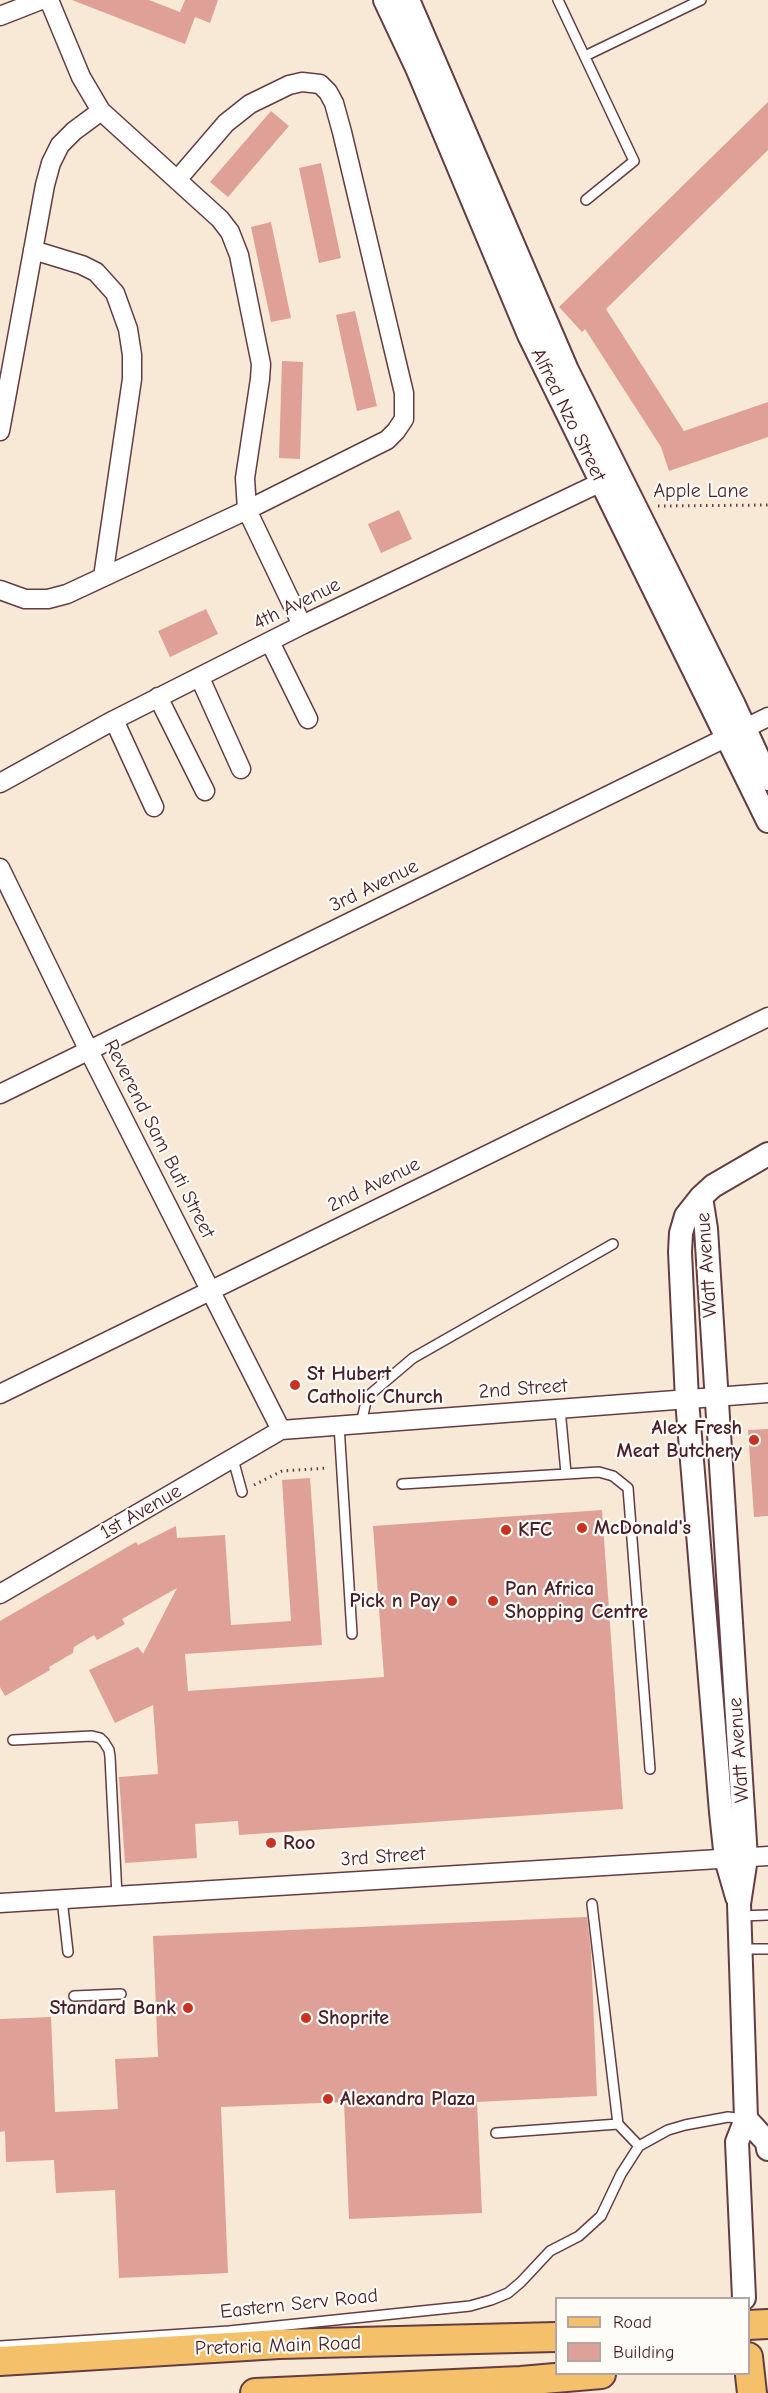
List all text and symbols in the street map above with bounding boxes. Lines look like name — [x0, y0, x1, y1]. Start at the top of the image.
street label: Alfred Nzo Street — [525, 345, 611, 485]
street label: Apple Lane — [654, 479, 748, 503]
street label: 4th Avenue — [250, 573, 344, 635]
street label: 3rd Avenue — [326, 854, 422, 918]
street label: Reverend Sam Buti Street — [98, 1036, 220, 1242]
street label: 2nd Avenue — [324, 1152, 424, 1218]
street label: Watt Avenue — [691, 1212, 723, 1318]
place label: St Hubert Catholic Church — [307, 1362, 443, 1409]
street label: 2nd Street — [478, 1374, 568, 1404]
marker: St Hubert Catholic Church — [288, 1378, 302, 1392]
place label: Alex Fresh Meat Butchery — [617, 1416, 742, 1463]
marker: Alex Fresh Meat Butchery — [747, 1433, 761, 1447]
street label: 1st Avenue — [96, 1479, 186, 1545]
place label: McDonald's — [594, 1516, 691, 1540]
place label: KFC — [518, 1518, 552, 1542]
marker: McDonald's — [575, 1521, 589, 1535]
marker: KFC — [499, 1523, 513, 1537]
place label: Pan Africa Shopping Centre — [505, 1577, 648, 1624]
place label: Pick n Pay — [349, 1589, 440, 1613]
marker: Pick n Pay — [445, 1594, 459, 1608]
marker: Pan Africa Shopping Centre — [486, 1594, 500, 1608]
street label: Watt Avenue — [723, 1697, 755, 1803]
place label: Roo — [283, 1831, 315, 1855]
marker: Roo — [264, 1836, 278, 1850]
street label: 3rd Street — [340, 1842, 426, 1872]
place label: Standard Bank — [49, 1996, 176, 2020]
marker: Standard Bank — [181, 2001, 195, 2015]
place label: Shoprite — [318, 2006, 389, 2030]
marker: Shoprite — [299, 2011, 313, 2025]
place label: Alexandra Plaza — [340, 2087, 475, 2111]
marker: Alexandra Plaza — [321, 2092, 335, 2106]
street label: Eastern Serv Road — [219, 2284, 379, 2324]
legend — [555, 2297, 750, 2375]
text: Road — [613, 2312, 652, 2333]
street label: Pretoria Main Road — [194, 2331, 362, 2361]
text: Building — [613, 2342, 675, 2363]

